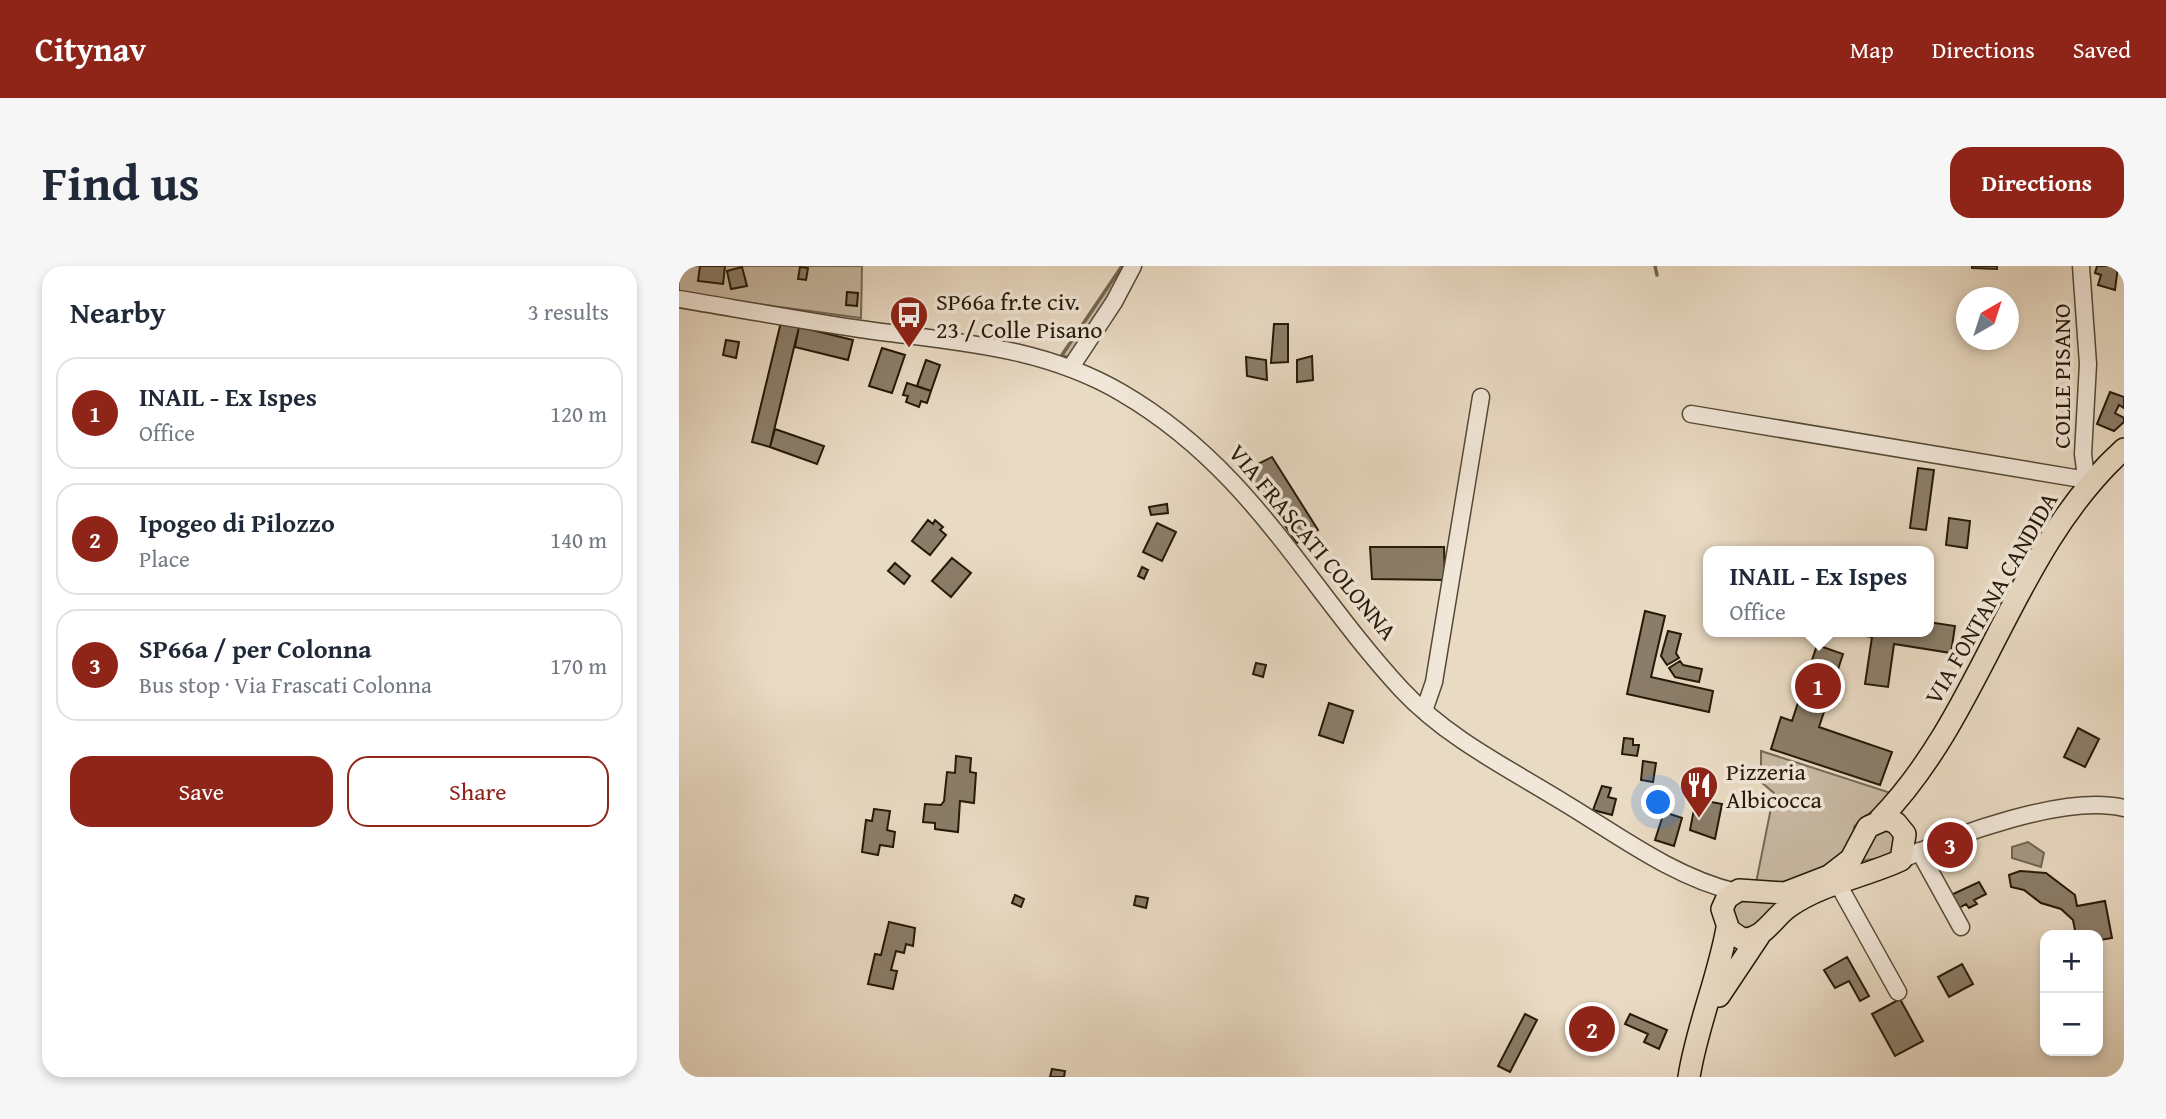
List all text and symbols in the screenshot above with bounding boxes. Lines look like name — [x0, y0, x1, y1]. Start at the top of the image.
text: Citynav — [35, 25, 146, 73]
text: Map — [1850, 32, 1894, 67]
text: Directions — [1932, 32, 2035, 67]
text: Saved — [2073, 32, 2131, 67]
text: Find us — [42, 146, 200, 218]
button: Directions — [1950, 147, 2124, 218]
place label: SP66a fr.te civ. 23 / Colle Pisano — [936, 284, 1103, 347]
north arrow — [1956, 287, 2019, 350]
text: Nearby — [70, 290, 166, 334]
bus stop icon: SP66a fr.te civ. 23 / Colle Pisano — [888, 294, 930, 349]
text: 3 results — [528, 295, 609, 328]
street label: COLLE PISANO — [2044, 303, 2079, 449]
text: INAIL - Ex Ispes — [139, 377, 317, 416]
text: 1 — [89, 397, 101, 430]
text: 120 m — [550, 397, 607, 430]
text: Office — [139, 416, 195, 449]
street label: VIA FRASCATI COLONNA — [1220, 436, 1406, 648]
street label: VIA FONTANA CANDIDA — [1916, 485, 2066, 711]
text: Ipogeo di Pilozzo — [139, 503, 335, 542]
text: 2 — [89, 523, 101, 556]
text: 140 m — [550, 523, 607, 556]
text: Place — [139, 542, 190, 575]
popup — [1703, 546, 1934, 637]
text: INAIL - Ex Ispes — [1730, 556, 1907, 595]
text: Office — [1730, 595, 1786, 628]
text: SP66a / per Colonna — [139, 629, 372, 668]
text: 3 — [89, 649, 101, 682]
text: 170 m — [550, 649, 607, 682]
pin: 1 — [1795, 660, 1841, 712]
text: Bus stop · Via Frascati Colonna — [139, 668, 432, 701]
place label: Pizzeria Albicocca — [1726, 754, 1823, 817]
button: Save — [70, 756, 333, 827]
button: Share — [347, 756, 609, 827]
restaurant icon: Pizzeria Albicocca — [1678, 764, 1720, 819]
your location — [1641, 785, 1675, 819]
pin: 3 — [1927, 819, 1973, 871]
map controls — [2040, 930, 2103, 1056]
button: + — [2040, 930, 2103, 993]
button: − — [2040, 993, 2103, 1056]
pin: 2 — [1569, 1003, 1615, 1055]

